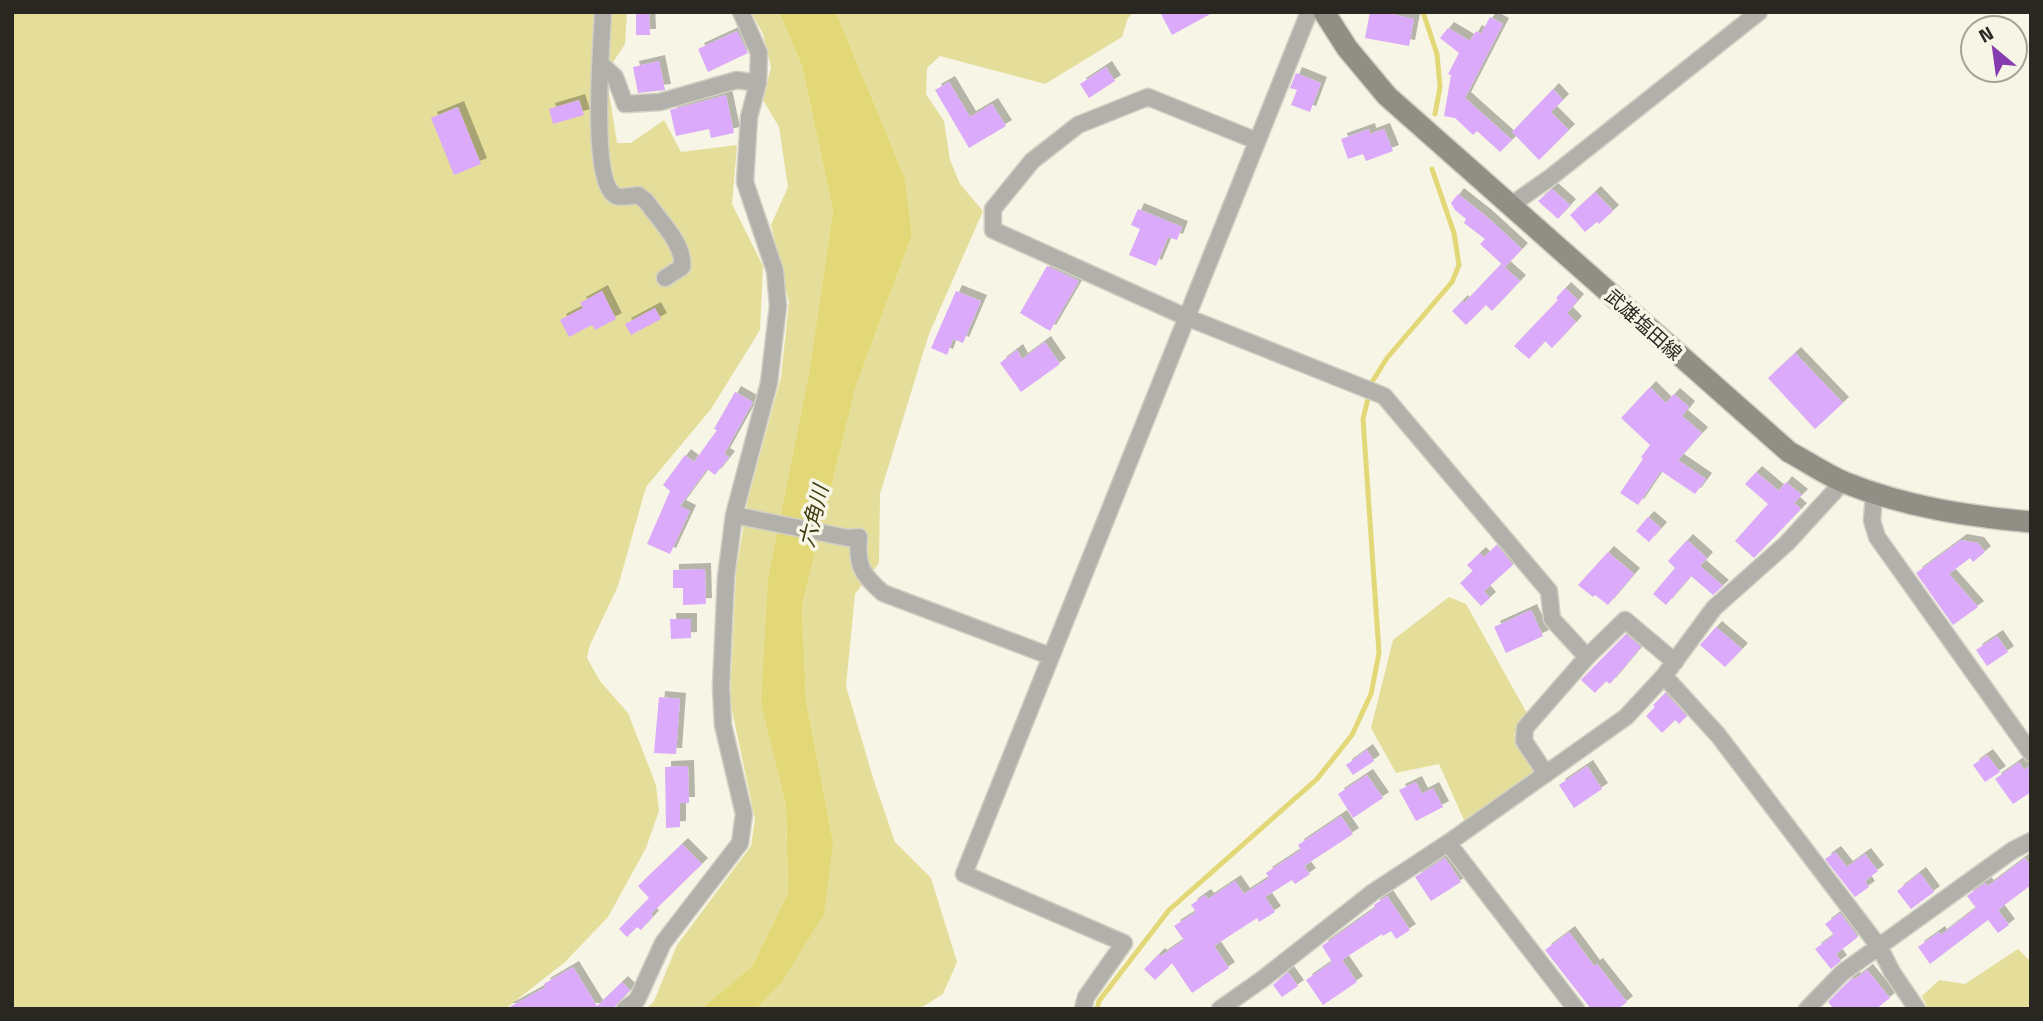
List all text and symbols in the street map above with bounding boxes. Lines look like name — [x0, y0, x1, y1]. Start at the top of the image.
north arrow — [1959, 14, 2029, 84]
text: N — [1973, 18, 1998, 50]
street label: 武雄塩田線 — [1599, 281, 1689, 367]
water label: 六角川 — [790, 480, 837, 550]

